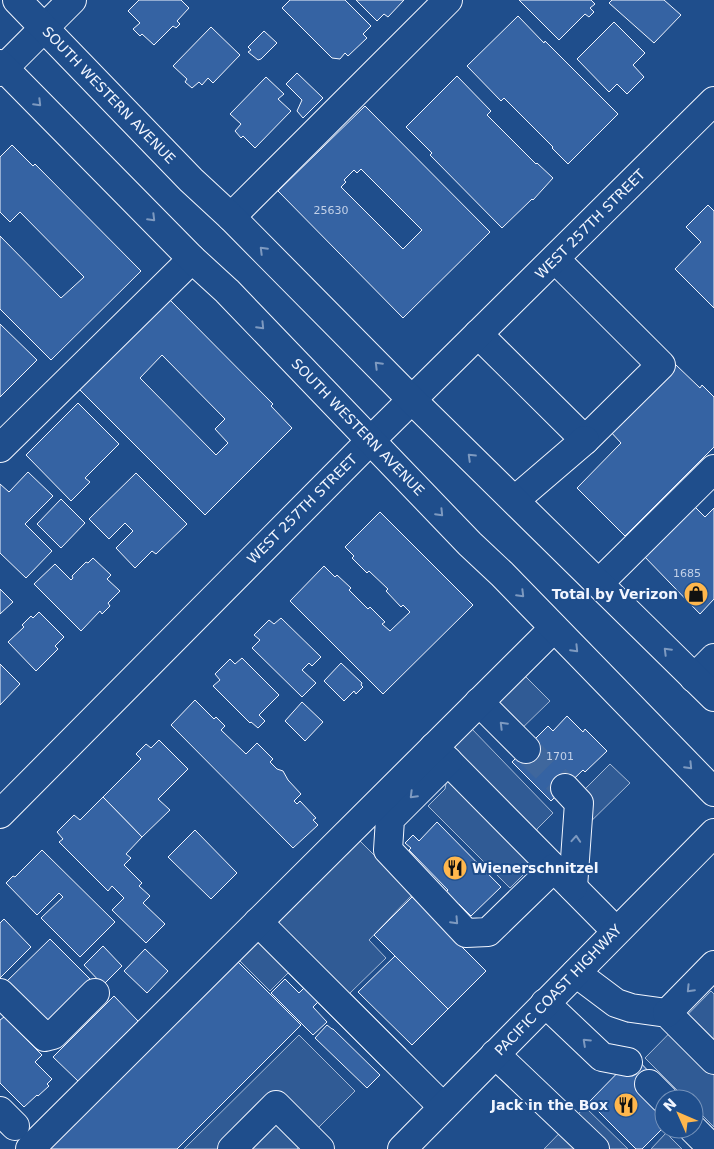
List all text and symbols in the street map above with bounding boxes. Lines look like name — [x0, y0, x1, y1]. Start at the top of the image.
street label: SOUTH WESTERN AVENUE — [39, 23, 179, 167]
one-way arrow — [32, 97, 41, 106]
street label: WEST 257TH STREET — [532, 166, 648, 282]
house number: 25630 — [314, 204, 349, 217]
one-way arrow — [146, 213, 155, 222]
one-way arrow — [260, 247, 269, 256]
one-way arrow — [255, 320, 264, 329]
street label: SOUTH WESTERN AVENUE — [288, 355, 428, 499]
one-way arrow — [375, 362, 384, 371]
street label: WEST 257TH STREET — [244, 451, 360, 567]
one-way arrow — [467, 454, 476, 463]
one-way arrow — [434, 508, 443, 517]
house number: 1685 — [673, 567, 701, 580]
shop icon: Total by Verizon — [683, 581, 709, 607]
place label: Total by Verizon — [552, 586, 678, 602]
one-way arrow — [516, 588, 525, 597]
one-way arrow — [569, 644, 578, 653]
one-way arrow — [663, 647, 672, 656]
one-way arrow — [499, 722, 508, 731]
house number: 1701 — [546, 750, 574, 763]
one-way arrow — [683, 760, 692, 769]
one-way arrow — [410, 790, 419, 799]
one-way arrow — [571, 835, 582, 843]
restaurant icon: Wienerschnitzel — [442, 855, 468, 881]
place label: Wienerschnitzel — [472, 860, 599, 876]
one-way arrow — [449, 916, 458, 925]
street label: PACIFIC COAST HIGHWAY — [491, 921, 625, 1059]
one-way arrow — [687, 983, 696, 992]
one-way arrow — [582, 1039, 591, 1048]
north arrow — [654, 1089, 704, 1139]
restaurant icon: Jack in the Box — [613, 1092, 639, 1118]
text: N — [660, 1095, 680, 1115]
place label: Jack in the Box — [490, 1097, 608, 1113]

